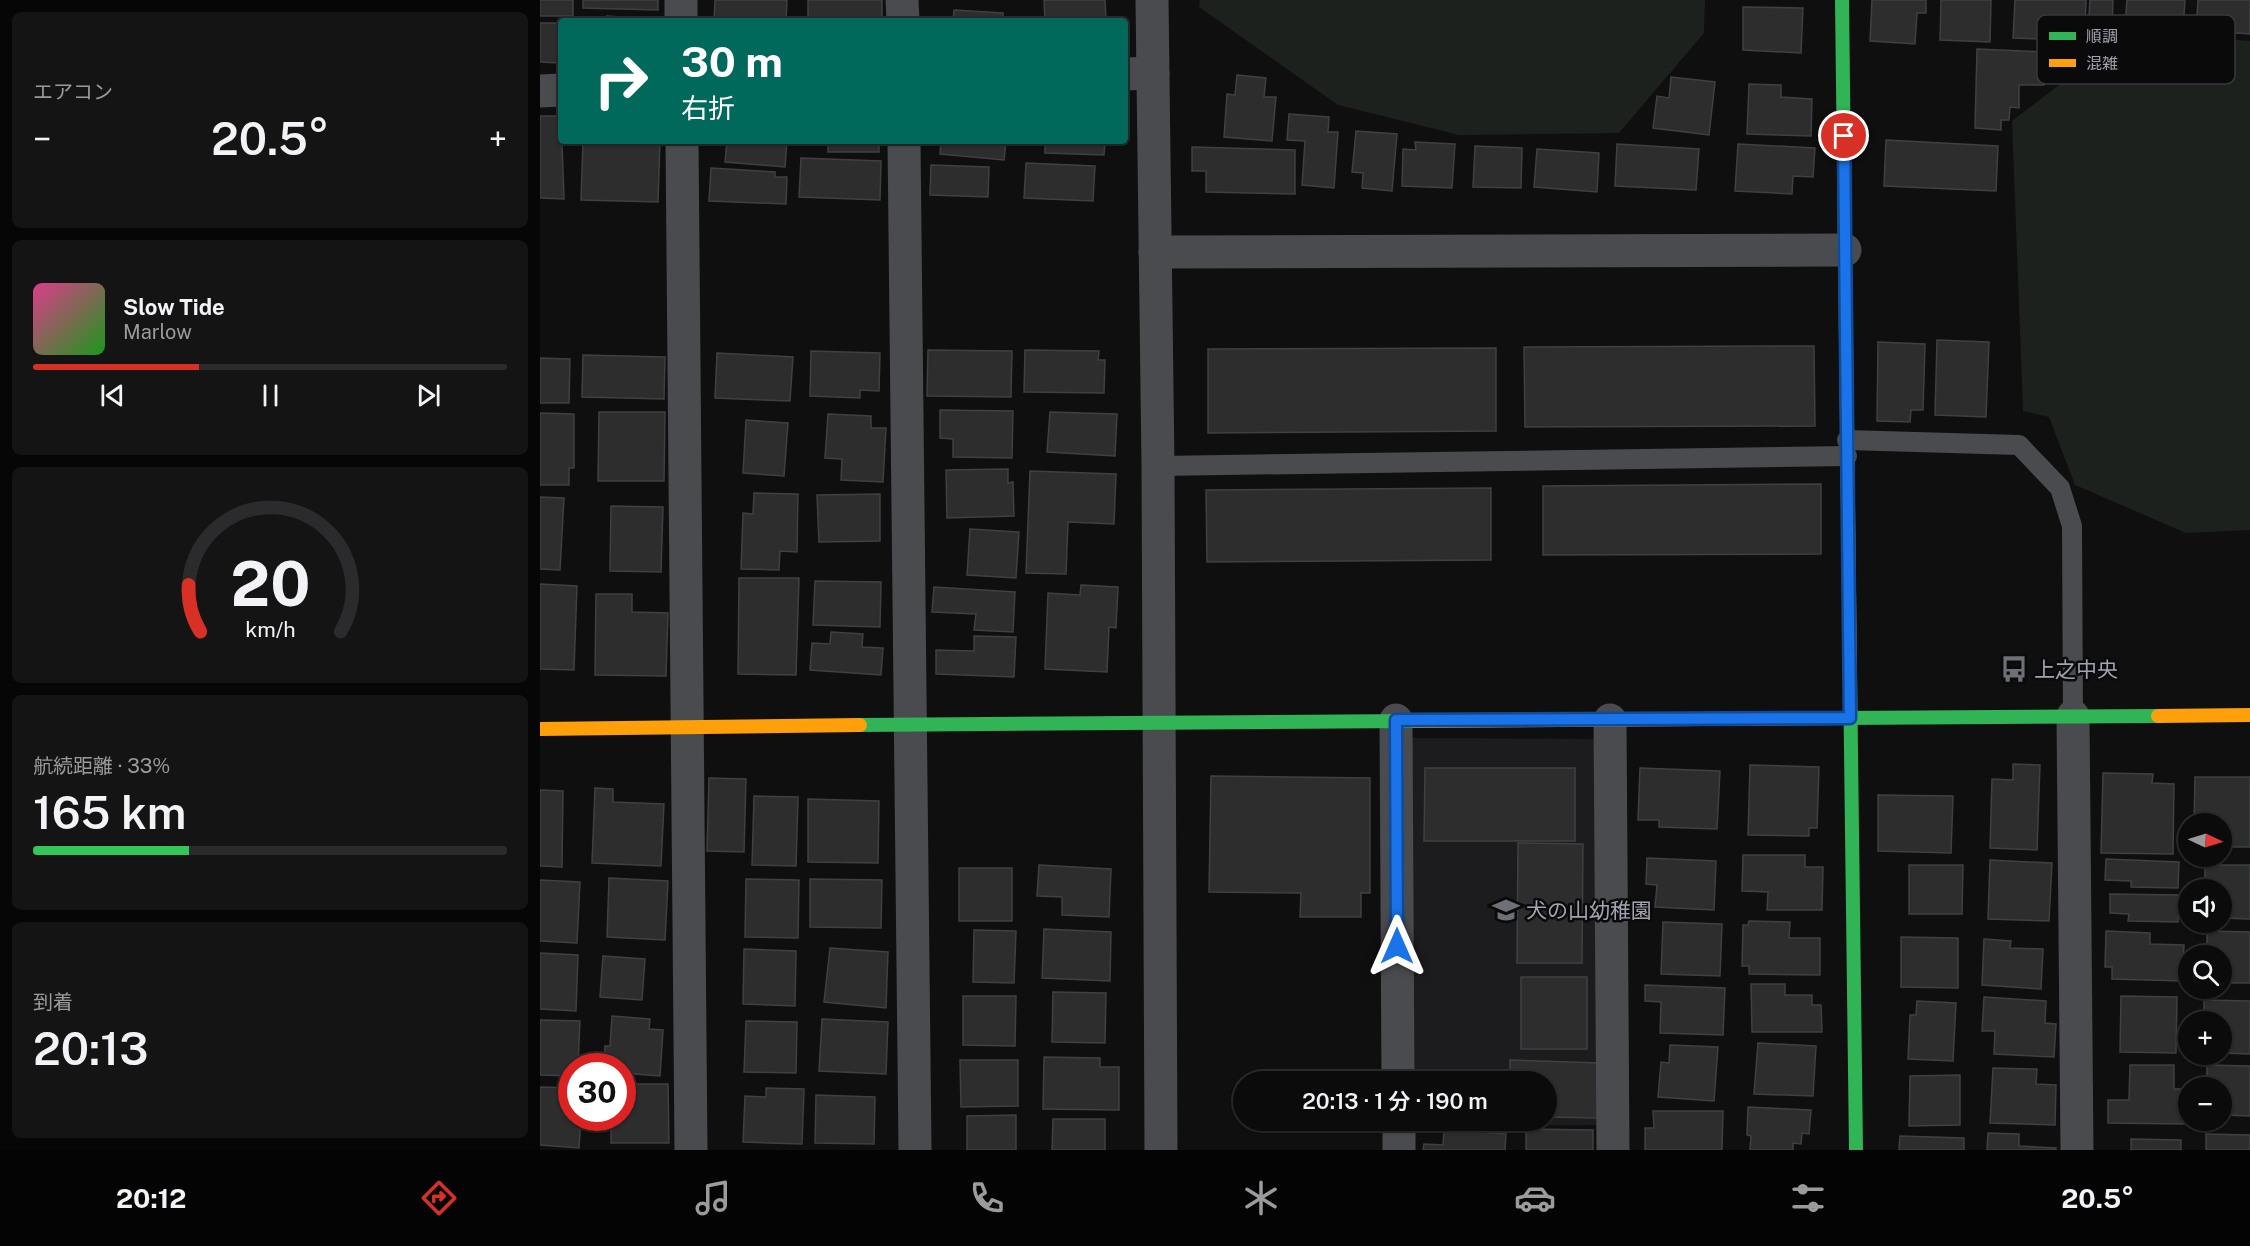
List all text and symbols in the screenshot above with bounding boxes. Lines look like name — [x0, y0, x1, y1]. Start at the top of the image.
legend — [2037, 15, 2235, 84]
text: 順調 — [2086, 27, 2118, 46]
text: 30 m — [681, 37, 783, 86]
icon: right — [582, 42, 660, 120]
text: 混雑 — [2086, 54, 2118, 73]
text: エアコン — [33, 80, 113, 104]
text: 右折 — [681, 92, 735, 124]
pin — [1818, 110, 1869, 161]
text: 20.5° — [211, 112, 329, 165]
icon: arrive — [1827, 119, 1860, 152]
text: − — [33, 120, 51, 158]
text: + — [489, 120, 507, 158]
text: Slow Tide — [123, 294, 225, 320]
text: Marlow — [123, 320, 192, 344]
icon: previous — [96, 379, 129, 412]
icon: pause — [254, 379, 287, 412]
icon: next — [412, 379, 445, 412]
text: 20 — [230, 547, 310, 620]
text: km/h — [245, 617, 295, 642]
bus stop icon: 上之中央 — [1999, 654, 2029, 684]
place label: 上之中央 — [2034, 657, 2118, 682]
text: 航続距離 · 33% — [33, 754, 170, 778]
text: 165 km — [33, 786, 186, 839]
north arrow — [2178, 813, 2232, 867]
map controls — [2178, 813, 2232, 1131]
button: sound — [2178, 879, 2232, 933]
school or university icon: 犬の山幼稚園 — [1491, 895, 1521, 925]
place label: 犬の山幼稚園 — [1526, 898, 1652, 923]
position arrow — [1365, 914, 1429, 978]
button: search — [2178, 945, 2232, 999]
text: 到着 — [33, 990, 73, 1014]
button: + — [2178, 1011, 2232, 1065]
text: 20:13 — [33, 1022, 148, 1075]
speed limit sign: 30 — [558, 1053, 636, 1131]
button: − — [2178, 1077, 2232, 1131]
text: 20:13 · 1 分 · 190 m — [1302, 1088, 1488, 1114]
icon: directions — [418, 1177, 460, 1219]
icon: music — [692, 1177, 734, 1219]
icon: phone — [966, 1177, 1008, 1219]
icon: climate — [1240, 1177, 1282, 1219]
icon: car — [1514, 1177, 1556, 1219]
icon: filters — [1787, 1177, 1829, 1219]
text: 20:12 — [116, 1182, 186, 1214]
text: 20.5° — [2061, 1182, 2134, 1214]

